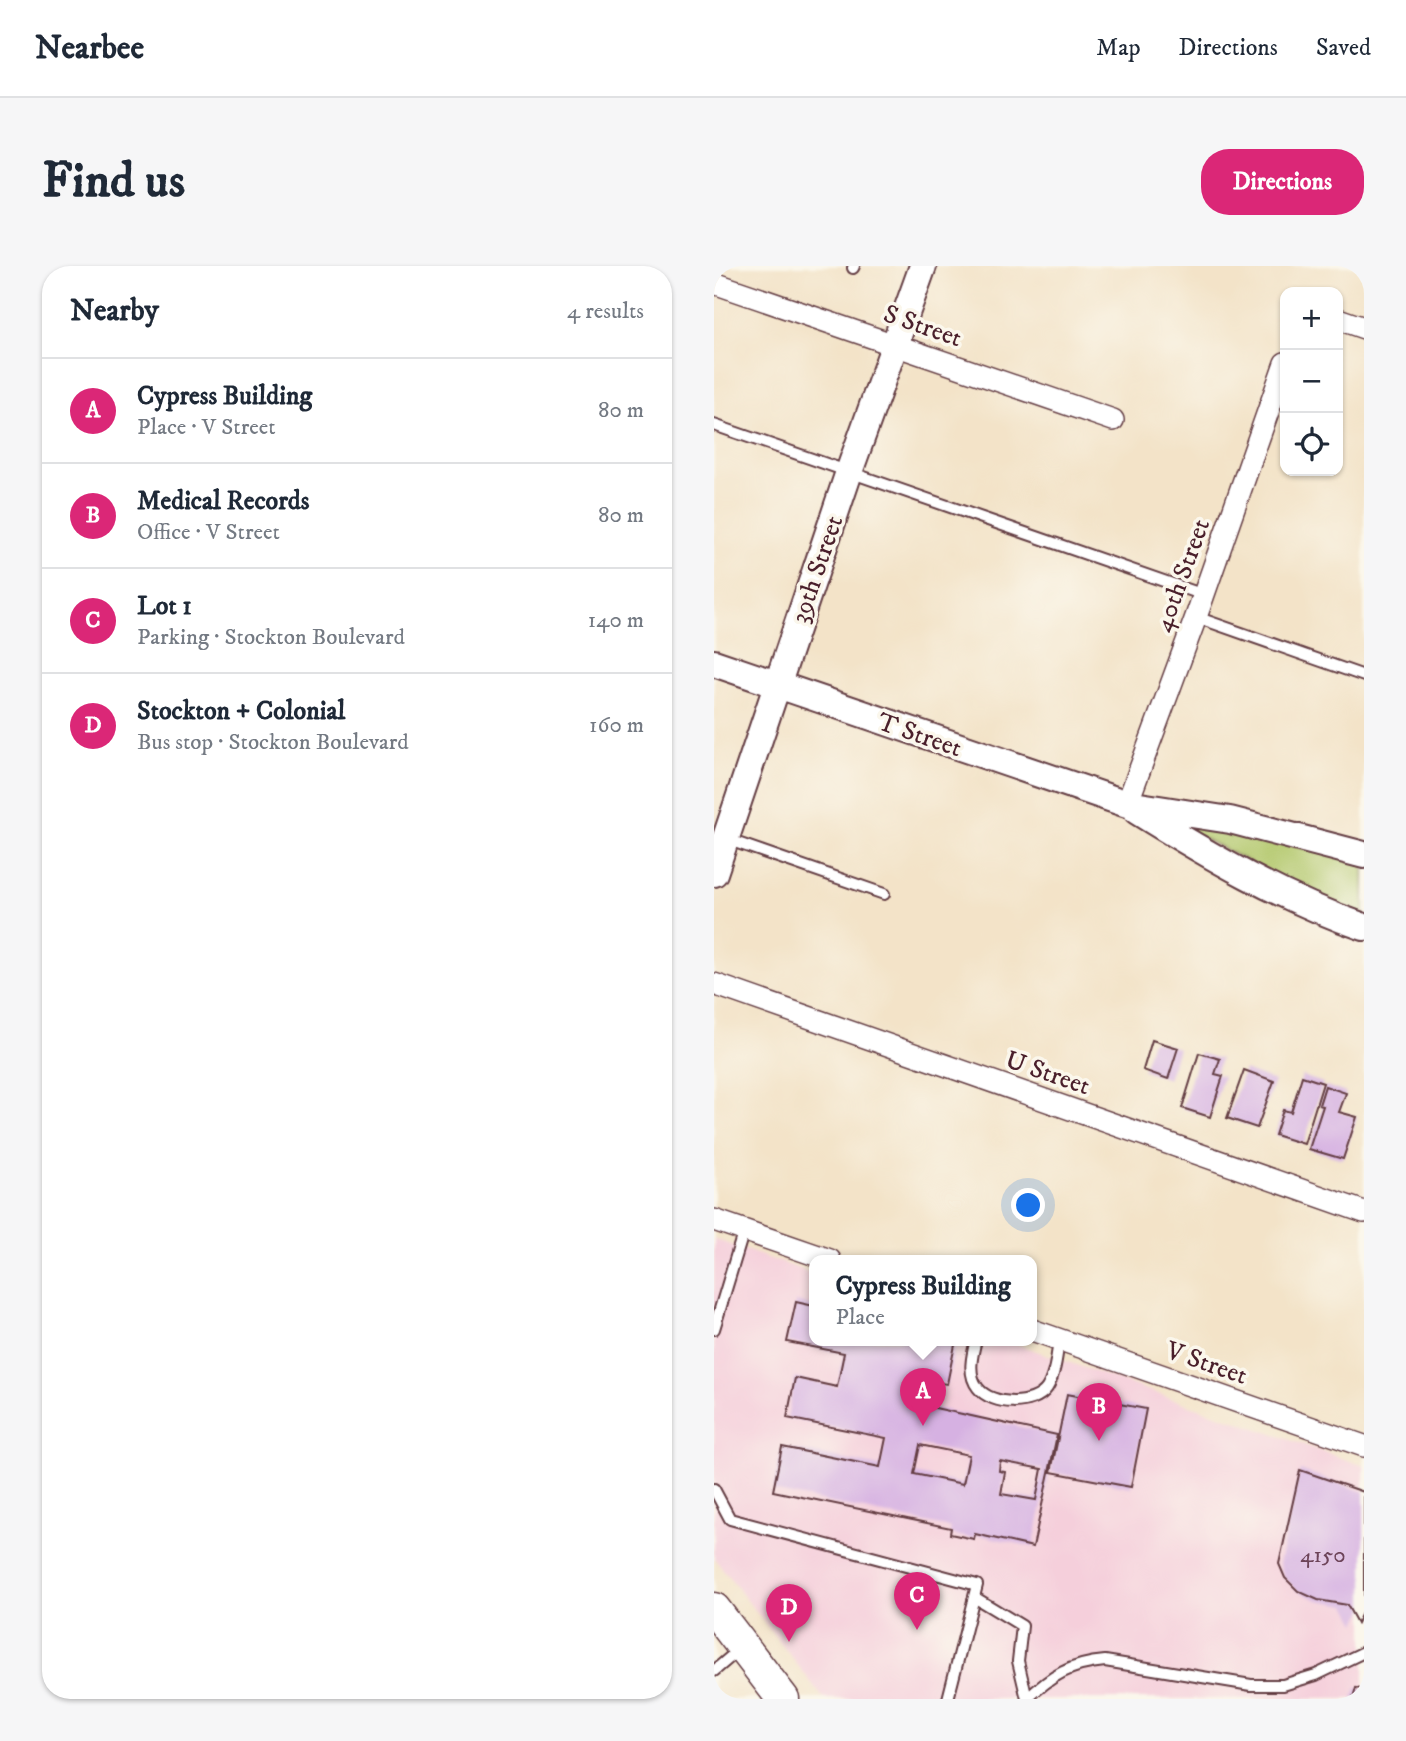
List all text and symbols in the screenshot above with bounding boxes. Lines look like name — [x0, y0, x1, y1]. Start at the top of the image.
text: Nearbee — [35, 28, 144, 69]
text: Map — [1096, 33, 1141, 63]
text: Directions — [1179, 33, 1278, 63]
text: Saved — [1316, 33, 1371, 63]
button: Directions — [1201, 149, 1364, 215]
text: Find us — [42, 151, 185, 213]
map controls — [1280, 287, 1343, 476]
button: + — [1280, 287, 1343, 350]
text: Nearby — [70, 293, 159, 330]
text: 4 results — [567, 297, 644, 326]
street label: S Street — [879, 298, 966, 355]
button: − — [1280, 350, 1343, 413]
text: Cypress Building — [137, 380, 312, 413]
text: A — [86, 396, 100, 425]
text: 80 m — [598, 396, 644, 425]
text: Place · V Street — [137, 413, 276, 442]
button: locate — [1280, 413, 1343, 476]
text: Medical Records — [137, 485, 309, 518]
text: B — [86, 501, 100, 530]
text: 80 m — [598, 501, 644, 530]
street label: 39th Street — [784, 511, 851, 628]
street label: 40th Street — [1147, 514, 1218, 637]
text: Office · V Street — [137, 518, 280, 547]
text: Lot 1 — [137, 590, 192, 623]
text: C — [85, 606, 101, 635]
text: 140 m — [588, 606, 644, 635]
text: Parking · Stockton Boulevard — [137, 623, 405, 652]
text: Stockton + Colonial — [137, 695, 345, 728]
street label: T Street — [873, 706, 966, 765]
text: D — [84, 711, 102, 740]
text: 160 m — [589, 711, 644, 740]
text: Bus stop · Stockton Boulevard — [137, 728, 409, 757]
street label: U Street — [1001, 1044, 1094, 1103]
your location — [1011, 1188, 1045, 1222]
popup — [809, 1255, 1037, 1346]
text: Cypress Building — [835, 1270, 1011, 1303]
text: Place — [835, 1303, 885, 1332]
street label: V Street — [1161, 1334, 1251, 1393]
pin: A — [900, 1368, 946, 1426]
pin: B — [1076, 1383, 1122, 1441]
house number: 4150 — [1300, 1541, 1346, 1570]
pin: C — [894, 1572, 940, 1630]
pin: D — [766, 1584, 812, 1642]

